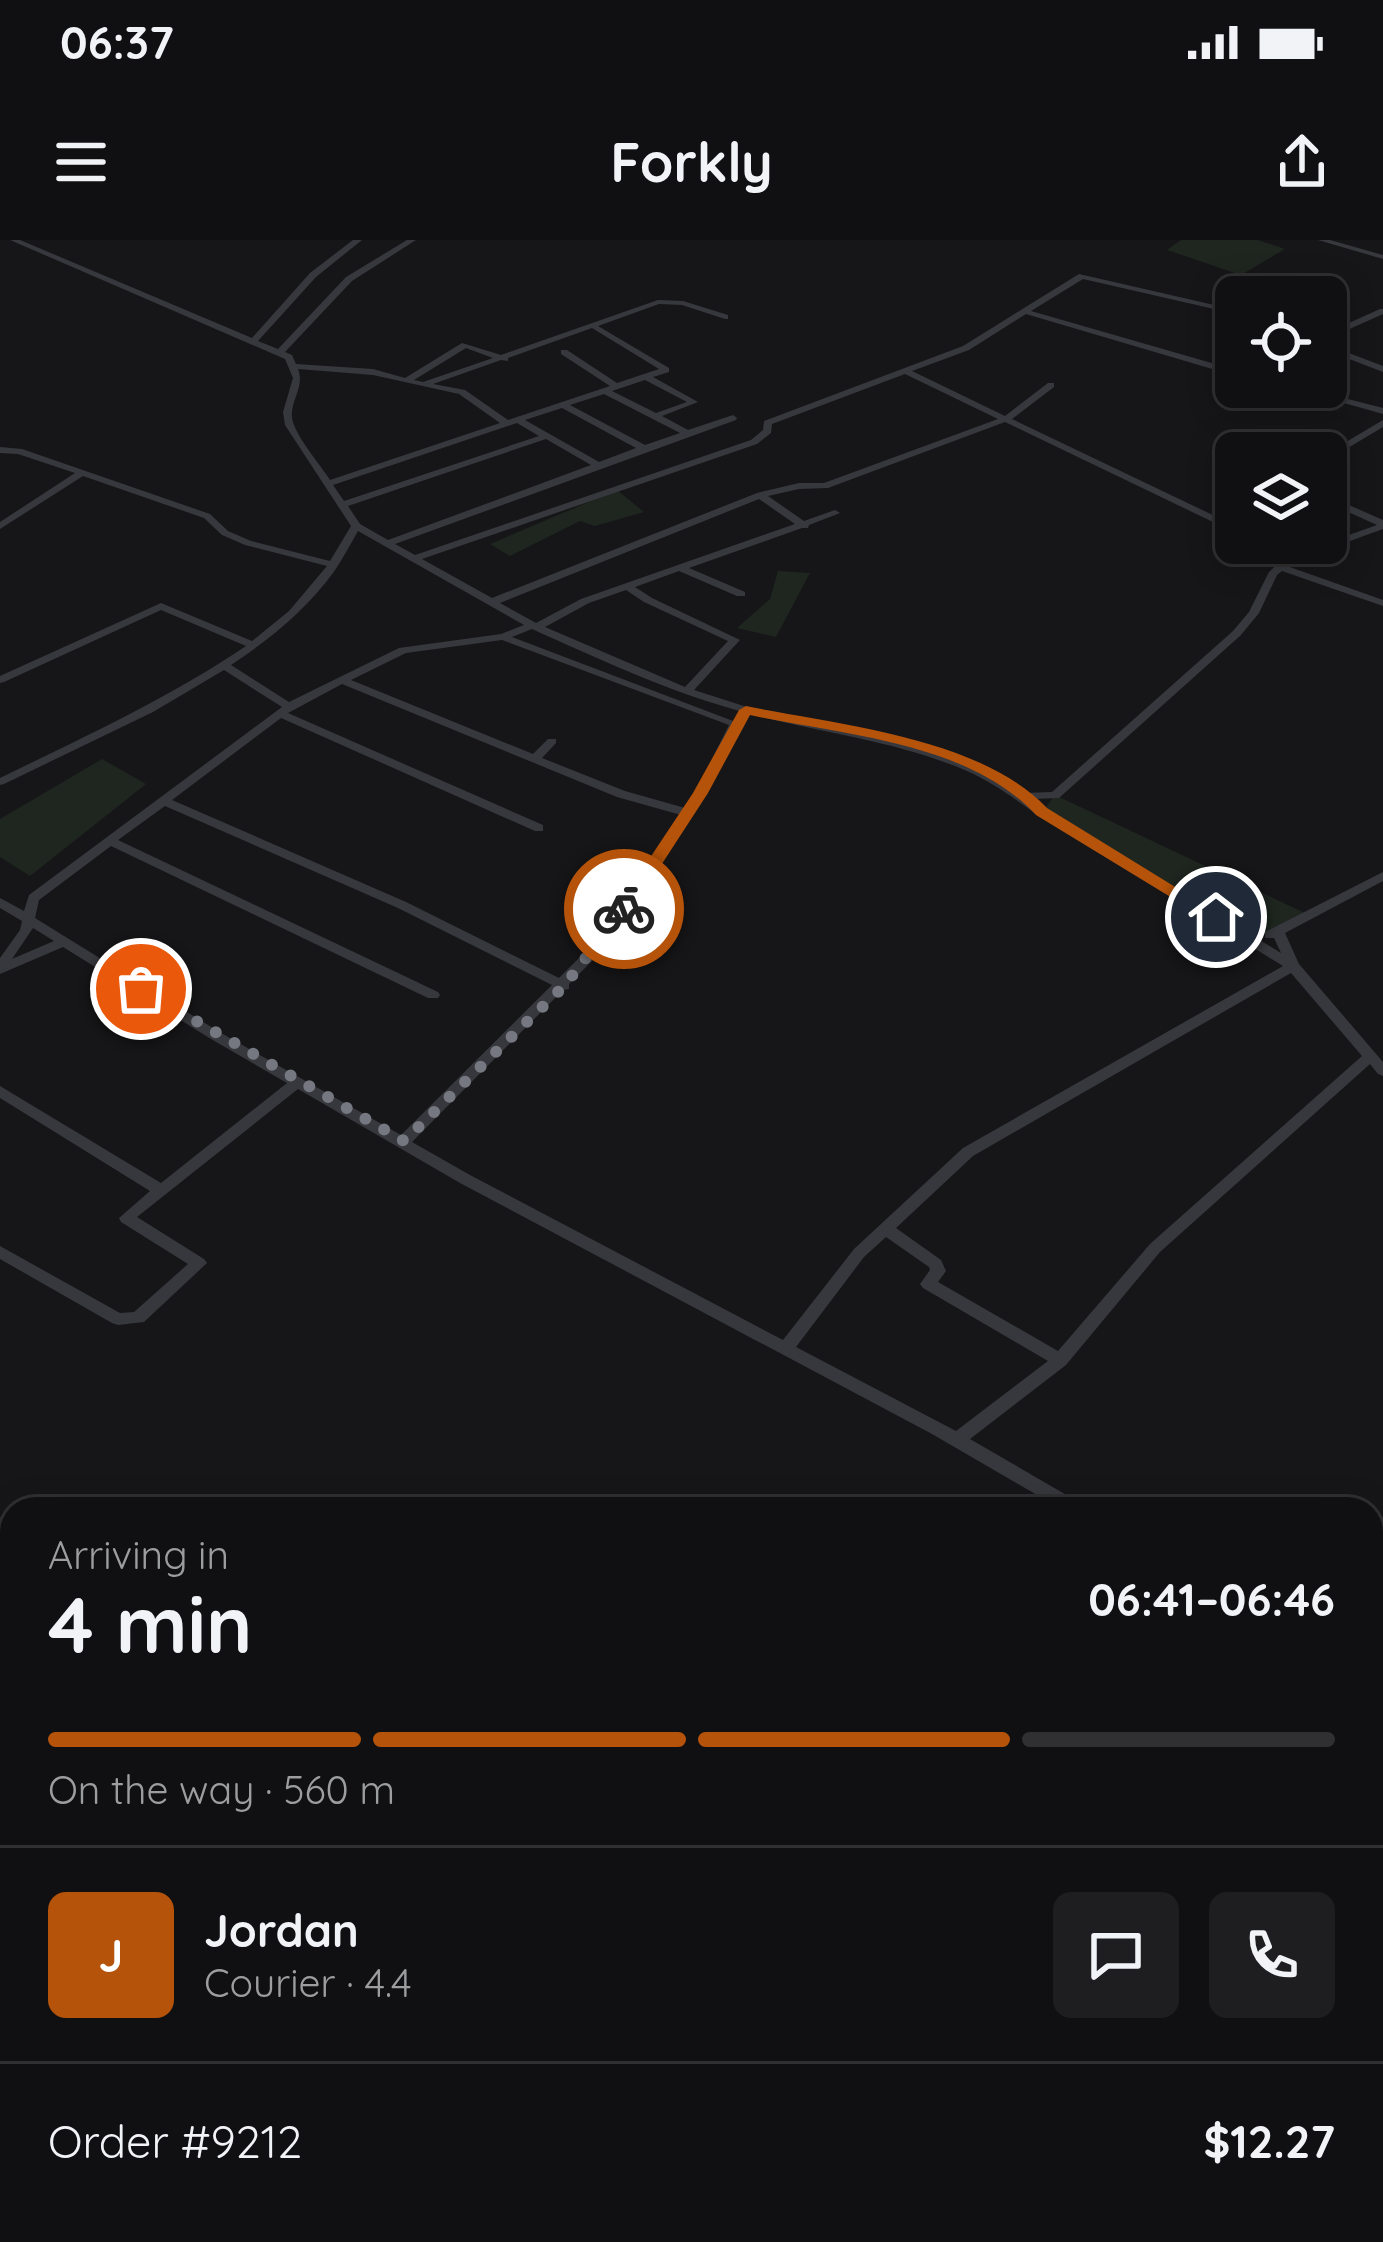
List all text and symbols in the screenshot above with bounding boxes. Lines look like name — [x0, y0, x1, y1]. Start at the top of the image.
text: 06:37 — [60, 14, 174, 70]
text: Forkly — [610, 128, 773, 196]
icon: menu — [48, 129, 114, 195]
icon: share — [1269, 129, 1335, 195]
map controls — [1215, 276, 1347, 564]
button: locate — [1215, 276, 1347, 408]
button: layers — [1215, 432, 1347, 564]
courier — [564, 849, 684, 969]
pin — [1165, 866, 1267, 968]
icon: bike — [591, 876, 657, 942]
icon: home — [1183, 884, 1249, 950]
pin — [90, 938, 192, 1040]
icon: bag — [108, 956, 174, 1022]
text: Arriving in — [48, 1530, 229, 1579]
text: 06:41–06:46 — [1088, 1571, 1335, 1627]
text: 4 min — [48, 1575, 253, 1673]
text: On the way · 560 m — [48, 1765, 395, 1814]
button: chat — [1053, 1892, 1179, 2018]
button: phone — [1209, 1892, 1335, 2018]
text: Jordan — [204, 1902, 359, 1958]
text: J — [99, 1927, 123, 1983]
text: Courier · 4.4 — [204, 1958, 412, 2007]
text: Order #9212 — [48, 2113, 302, 2169]
text: $12.27 — [1204, 2113, 1335, 2169]

